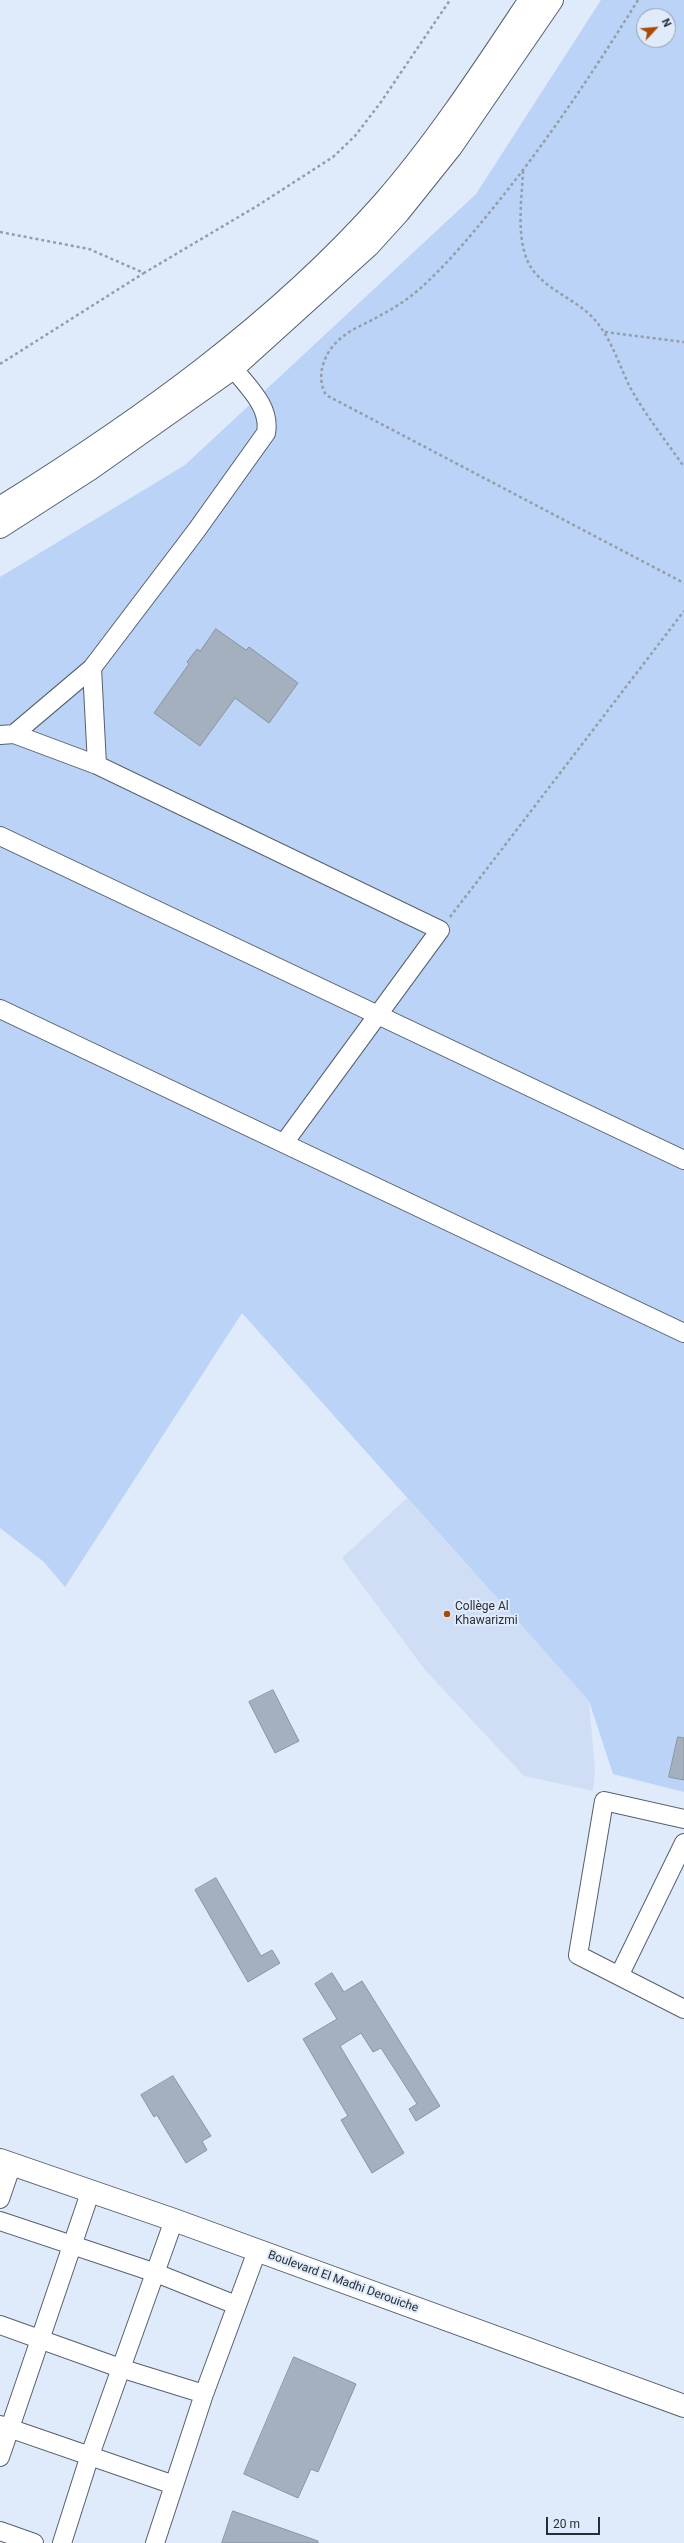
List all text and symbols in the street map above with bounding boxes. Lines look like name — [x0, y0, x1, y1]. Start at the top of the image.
north arrow — [636, 8, 676, 48]
text: N — [659, 17, 674, 29]
place label: Collège Al Khawarizmi — [455, 1600, 518, 1628]
marker: Collège Al Khawarizmi — [442, 1609, 452, 1619]
street label: Boulevard El Madhi Derouiche — [266, 2248, 420, 2316]
scale bar — [548, 2509, 602, 2535]
text: 20 m — [553, 2517, 580, 2531]

